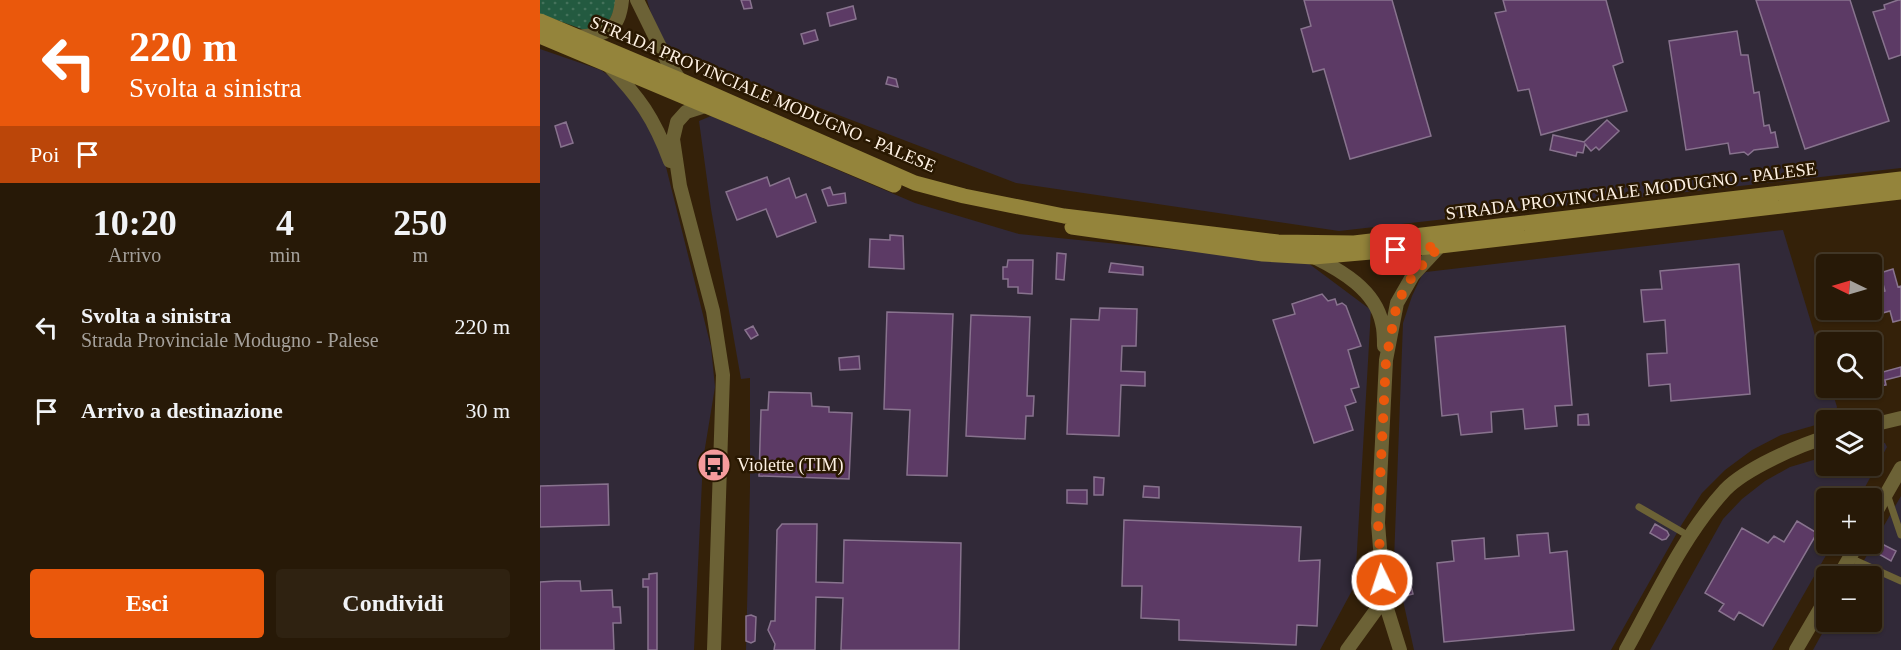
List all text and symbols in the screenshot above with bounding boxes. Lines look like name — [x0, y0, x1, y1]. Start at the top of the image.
street label: STRADA PROVINCIALE MODUGNO - PALESE — [587, 12, 939, 176]
icon: left — [30, 24, 108, 102]
text: 220 m — [129, 24, 238, 70]
text: Svolta a sinistra — [129, 73, 301, 103]
icon: arrive — [71, 138, 104, 171]
text: Poi — [30, 142, 59, 167]
street label: STRADA PROVINCIALE MODUGNO - PALESE — [1444, 158, 1818, 224]
text: 10:20 — [93, 203, 177, 243]
text: 4 — [276, 203, 294, 243]
text: 250 — [393, 203, 447, 243]
pin — [1370, 224, 1421, 275]
icon: arrive — [1379, 233, 1412, 266]
text: Arrivo — [108, 244, 161, 266]
text: min — [269, 244, 301, 266]
text: m — [413, 244, 428, 266]
north arrow — [1816, 254, 1882, 320]
map controls — [1816, 254, 1882, 632]
text: Svolta a sinistra — [81, 303, 231, 328]
icon: left — [30, 311, 63, 344]
text: 220 m — [454, 314, 510, 339]
text: Strada Provinciale Modugno - Palese — [81, 329, 379, 351]
button: search — [1816, 332, 1882, 398]
icon: arrive — [30, 395, 63, 428]
text: Arrivo a destinazione — [81, 398, 283, 423]
text: 30 m — [465, 398, 510, 423]
button: layers — [1816, 410, 1882, 476]
bus stop icon: Violette (TIM) — [696, 447, 732, 483]
place label: Violette (TIM) — [737, 455, 843, 476]
button: + — [1816, 488, 1882, 554]
position arrow — [1350, 548, 1414, 612]
button: − — [1816, 566, 1882, 632]
button: Esci — [30, 569, 264, 638]
button: Condividi — [276, 569, 510, 638]

